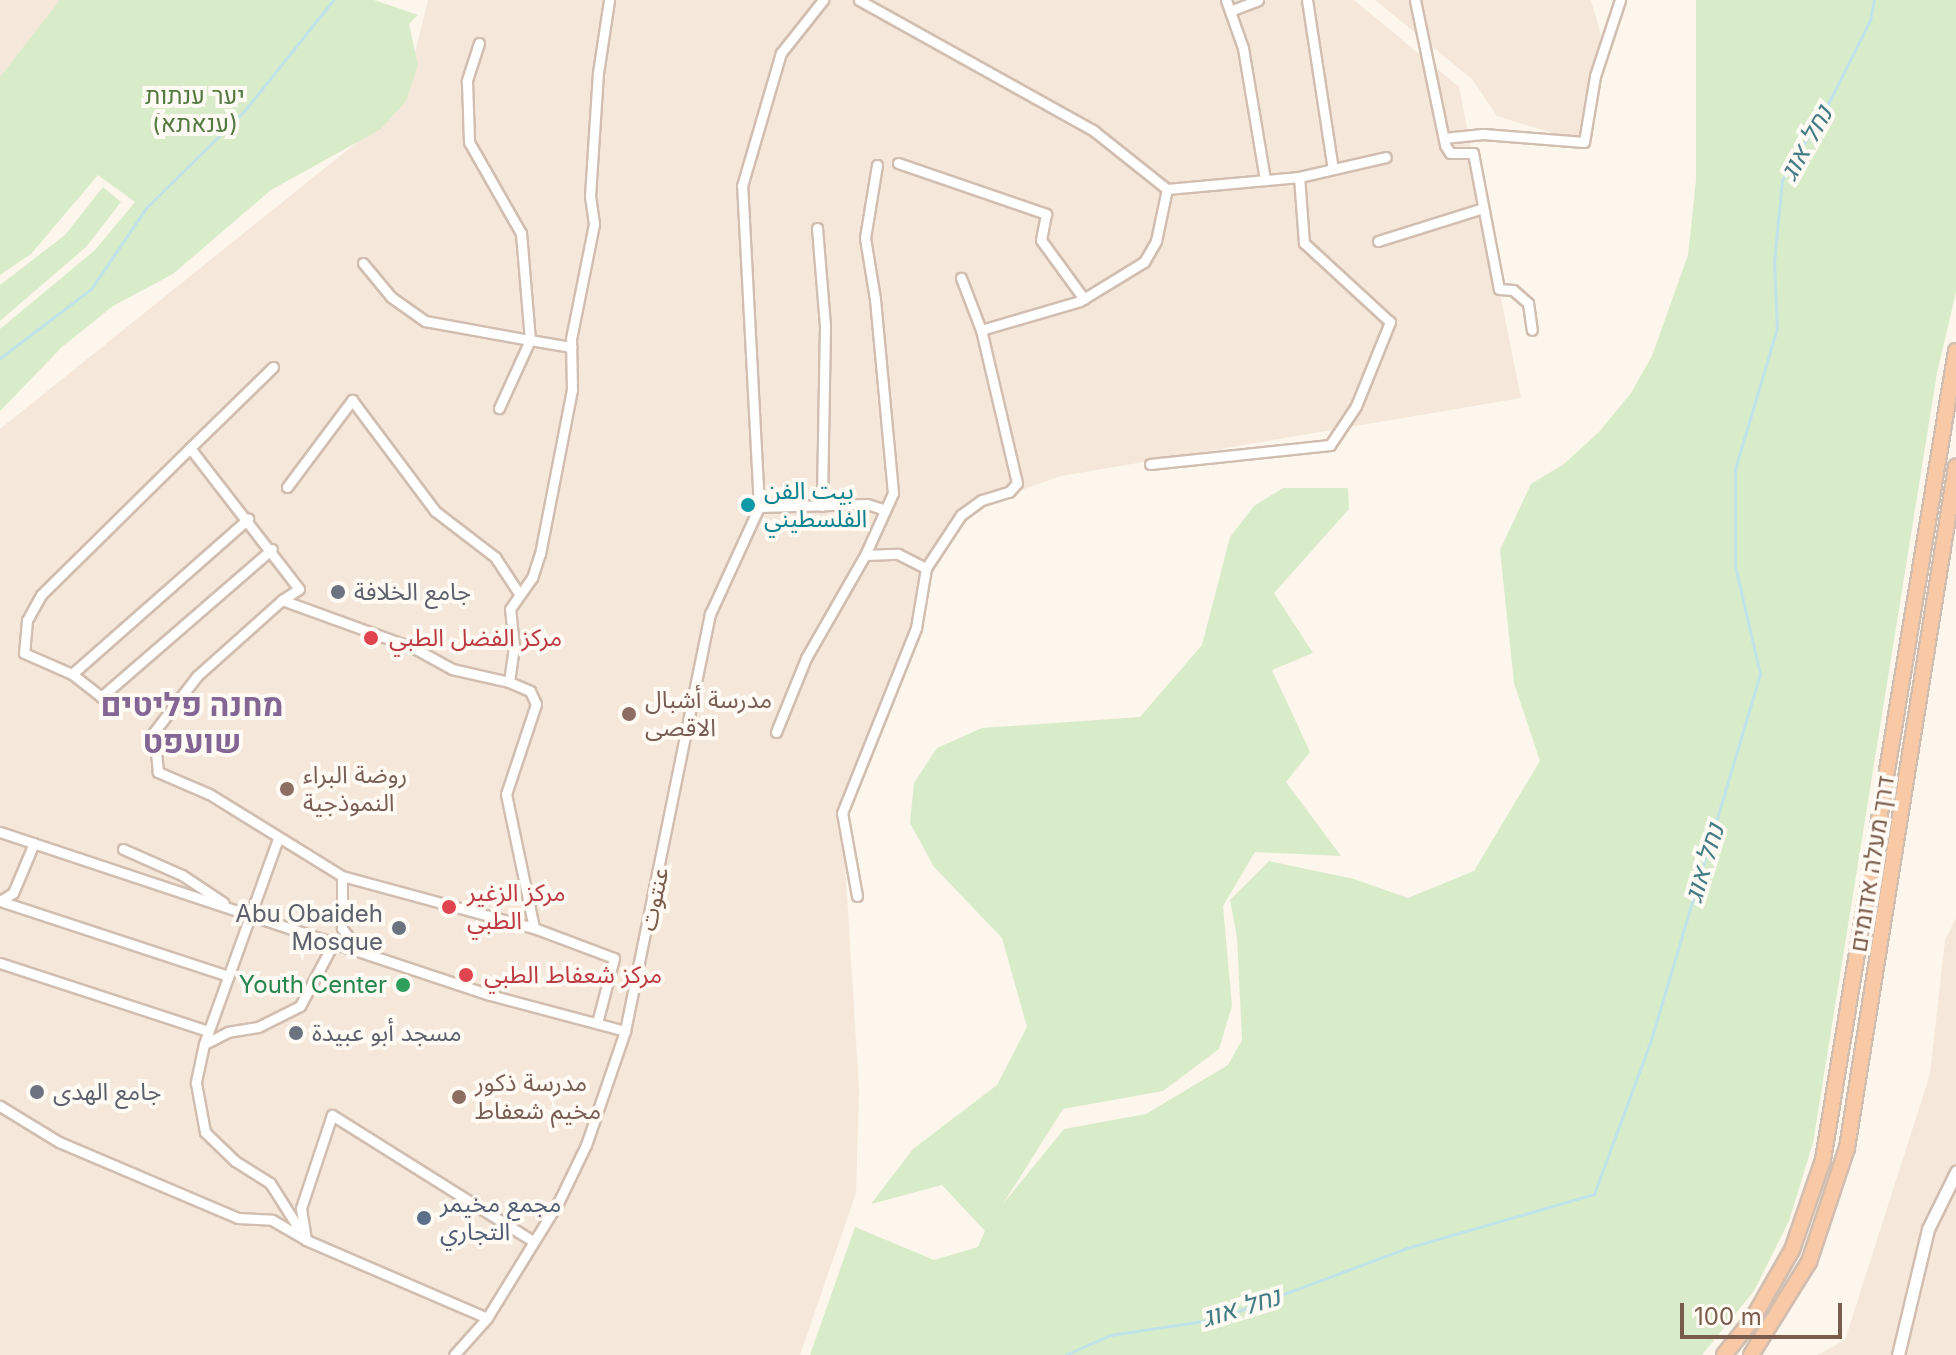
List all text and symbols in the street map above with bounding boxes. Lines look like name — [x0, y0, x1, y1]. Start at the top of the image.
park label: יער ענתות (ענאתא) — [145, 82, 245, 138]
water label: נחל אוג — [1773, 100, 1839, 186]
place label: بيت الفن الفلسطيني — [764, 477, 867, 533]
marker: بيت الفن الفلسطيني — [739, 496, 757, 514]
place label: جامع الخلافة — [354, 578, 471, 606]
marker: جامع الخلافة — [329, 583, 347, 601]
place label: مركز الفضل الطبي — [389, 624, 562, 652]
marker: مركز الفضل الطبي — [360, 627, 382, 649]
place label: مدرسة أشبال الاقصى — [645, 686, 772, 742]
district label: מחנה פליטים שועפט — [100, 687, 284, 762]
marker: مدرسة أشبال الاقصى — [620, 705, 638, 723]
place label: روضة البراء النموذجية — [303, 761, 407, 817]
street label: דרך מעלה אדומים — [1844, 774, 1900, 954]
marker: روضة البراء النموذجية — [278, 780, 296, 798]
water label: נחל אוג — [1677, 820, 1731, 906]
street label: عنتوت — [633, 865, 675, 933]
place label: مركز الزغير الطبي — [467, 879, 566, 935]
marker: مركز الزغير الطبي — [438, 896, 460, 918]
place label: Abu Obaideh Mosque — [235, 900, 383, 956]
marker: Abu Obaideh Mosque — [390, 919, 408, 937]
place label: مركز شعفاط الطبي — [484, 961, 662, 989]
marker: مركز شعفاط الطبي — [455, 964, 477, 986]
place label: Youth Center — [239, 971, 387, 999]
marker: Youth Center — [394, 976, 412, 994]
place label: مسجد أبو عبيدة — [312, 1019, 462, 1047]
marker: مسجد أبو عبيدة — [287, 1024, 305, 1042]
place label: مدرسة ذكور مخيم شعفاط — [475, 1069, 601, 1125]
place label: جامع الهدى — [53, 1078, 161, 1106]
marker: جامع الهدى — [28, 1083, 46, 1101]
marker: مدرسة ذكور مخيم شعفاط — [450, 1088, 468, 1106]
place label: مجمع مخيمر التجاري — [440, 1190, 561, 1246]
marker: مجمع مخيمر التجاري — [415, 1209, 433, 1227]
water label: נחל אוג — [1198, 1280, 1284, 1334]
scale bar — [1684, 1287, 1846, 1337]
text: 100 m — [1694, 1302, 1762, 1331]

